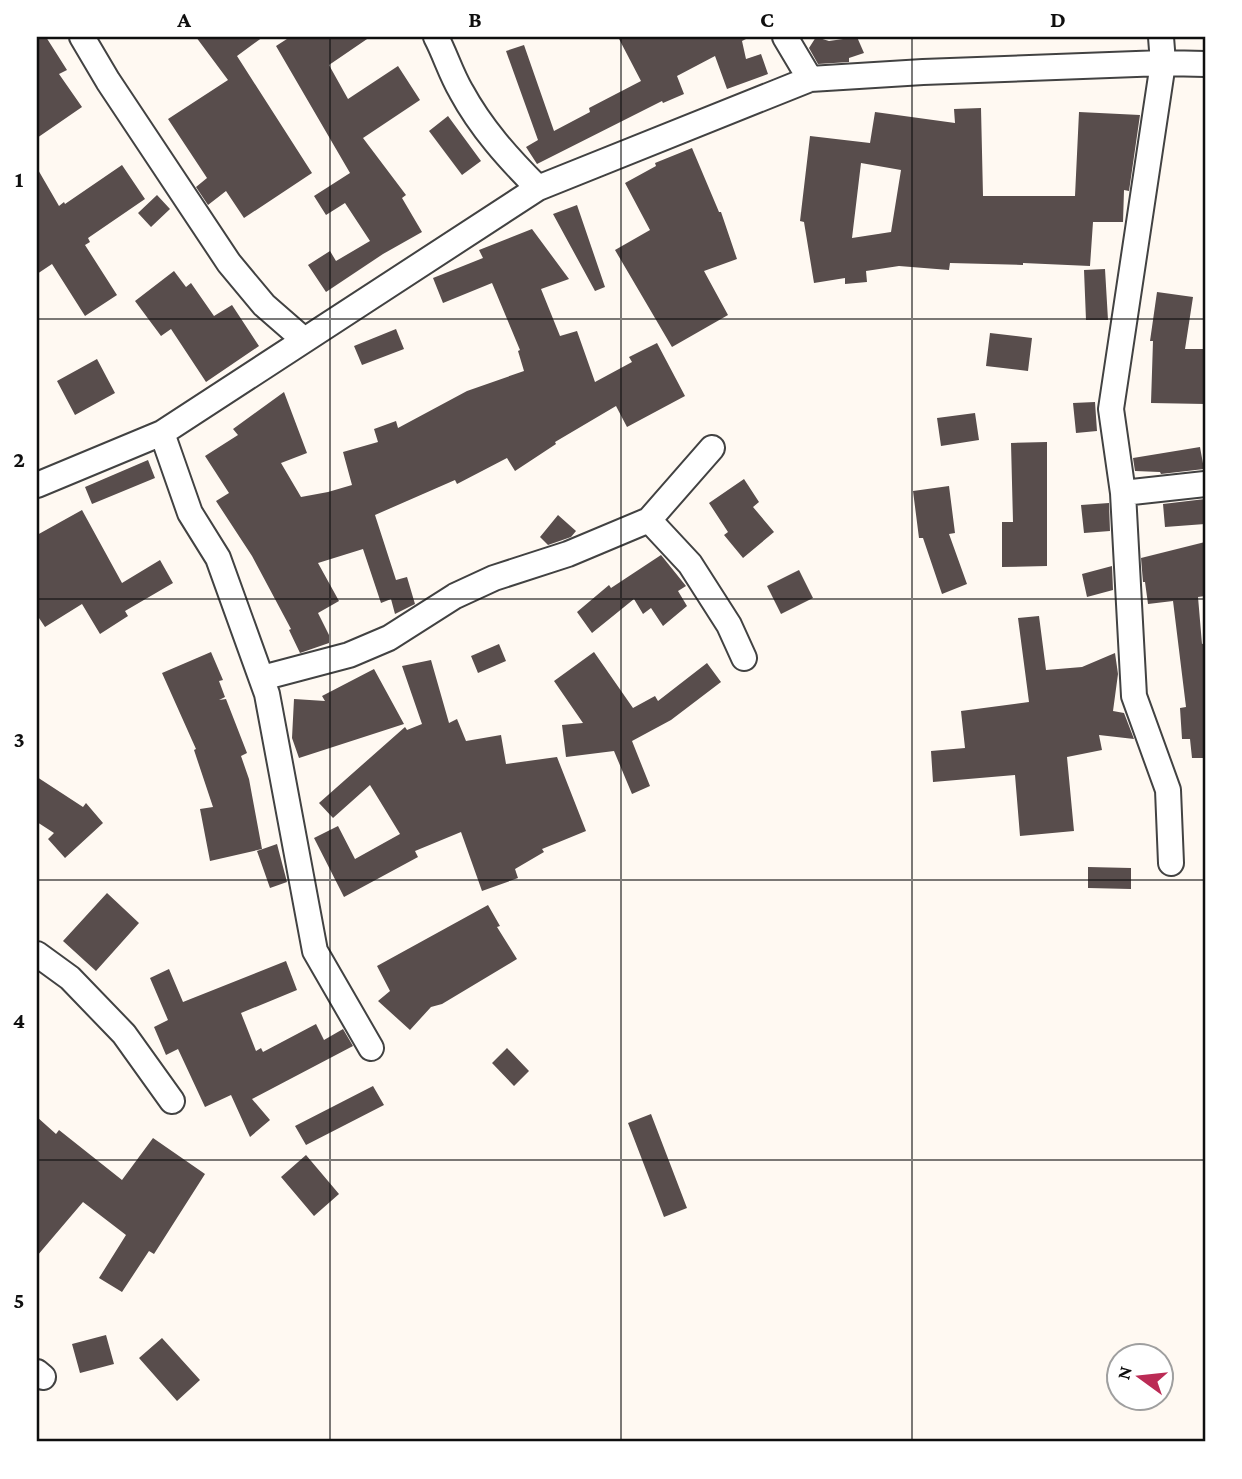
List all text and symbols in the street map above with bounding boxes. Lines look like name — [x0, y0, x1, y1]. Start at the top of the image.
text: A — [176, 6, 191, 32]
text: B — [468, 6, 482, 32]
text: C — [760, 6, 774, 32]
text: D — [1050, 6, 1066, 32]
text: 1 — [15, 166, 24, 192]
text: 2 — [13, 446, 25, 472]
text: 3 — [13, 726, 25, 752]
text: 4 — [13, 1007, 25, 1033]
text: 5 — [13, 1287, 25, 1313]
north arrow — [1106, 1342, 1176, 1412]
text: N — [1112, 1364, 1136, 1382]

